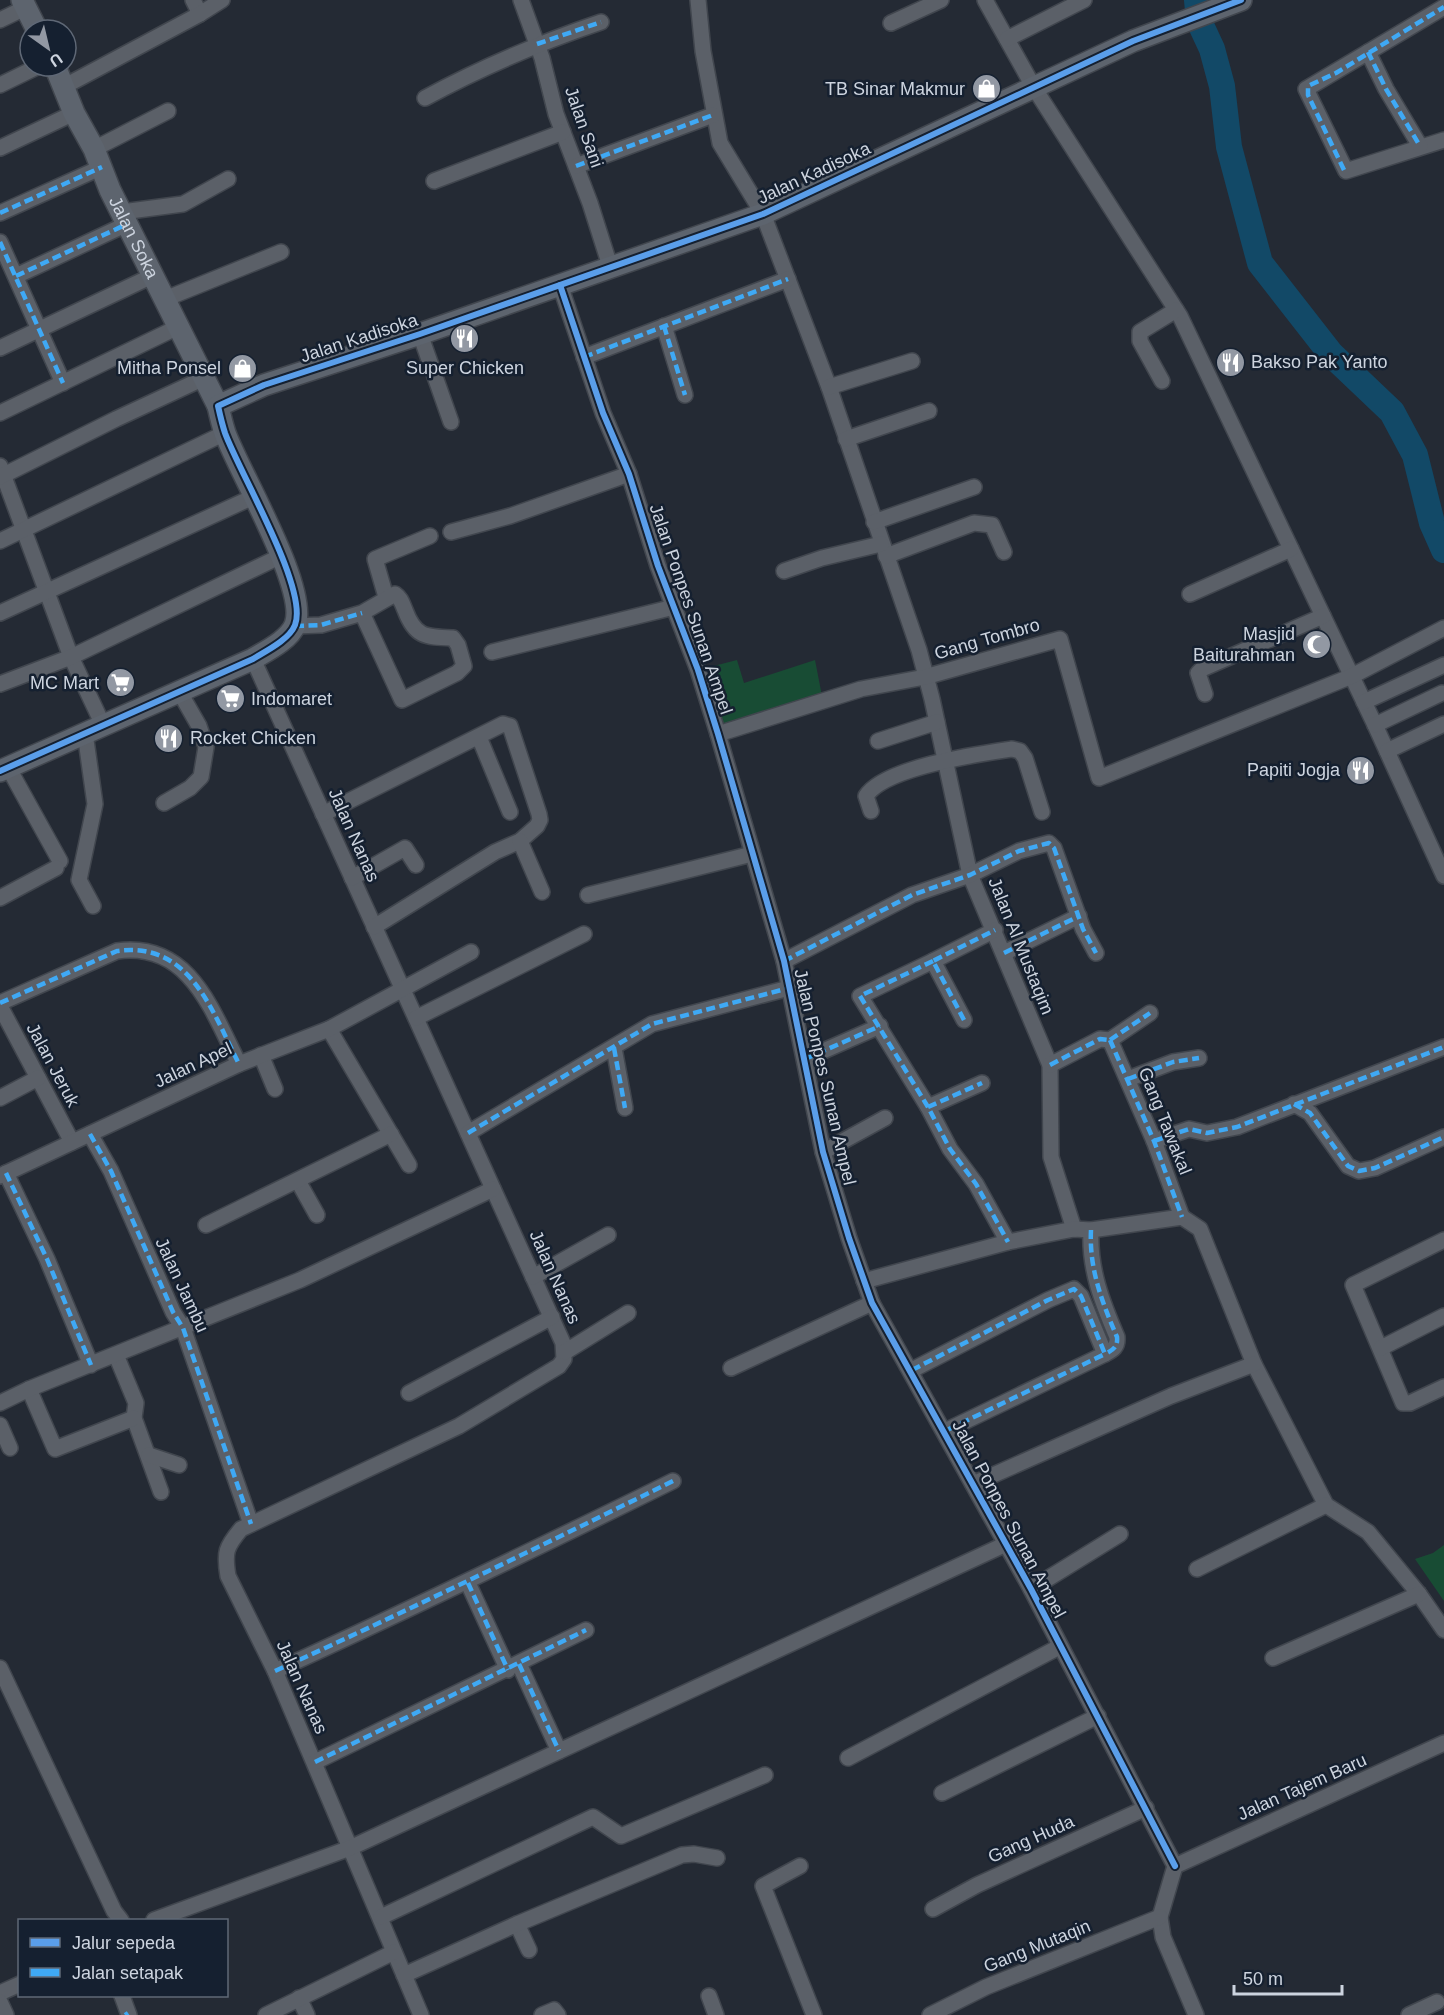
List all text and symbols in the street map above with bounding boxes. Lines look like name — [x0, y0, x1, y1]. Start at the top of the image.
north arrow — [18, 18, 78, 78]
text: U — [47, 50, 66, 70]
shop icon: TB Sinar Makmur — [970, 73, 1002, 105]
place label: TB Sinar Makmur — [825, 79, 965, 99]
street label: Jalan Sani — [561, 84, 607, 170]
street label: Jalan Kadisoka — [754, 138, 874, 208]
street label: Jalan Soka — [105, 193, 163, 283]
street label: Jalan Kadisoka — [298, 309, 421, 366]
restaurant icon: Super Chicken — [449, 323, 481, 355]
restaurant icon: Bakso Pak Yanto — [1214, 346, 1246, 378]
shop icon: Mitha Ponsel — [226, 352, 258, 384]
place label: Bakso Pak Yanto — [1251, 352, 1387, 372]
place label: Mitha Ponsel — [117, 358, 221, 378]
place label: Super Chicken — [406, 358, 524, 378]
street label: Jalan Ponpes Sunan Ampel — [646, 501, 736, 717]
street label: Gang Tombro — [932, 614, 1042, 664]
place label: Masjid Baiturahman — [1193, 624, 1295, 665]
mosque icon: Masjid Baiturahman — [1300, 628, 1332, 660]
supermarket icon: MC Mart — [104, 667, 136, 699]
place label: MC Mart — [30, 673, 99, 693]
supermarket icon: Indomaret — [214, 683, 246, 715]
place label: Indomaret — [251, 689, 332, 709]
restaurant icon: Rocket Chicken — [153, 722, 185, 754]
place label: Rocket Chicken — [190, 728, 316, 748]
restaurant icon: Papiti Jogja — [1345, 754, 1377, 786]
place label: Papiti Jogja — [1247, 760, 1341, 780]
street label: Jalan Nanas — [325, 785, 383, 885]
street label: Jalan Al Mustaqim — [984, 875, 1058, 1017]
street label: Jalan Ponpes Sunan Ampel — [790, 967, 860, 1187]
street label: Jalan Jeruk — [23, 1020, 84, 1111]
street label: Jalan Apel — [151, 1038, 235, 1092]
street label: Gang Tawakal — [1134, 1065, 1196, 1177]
street label: Jalan Nanas — [526, 1227, 584, 1327]
street label: Jalan Jambu — [151, 1235, 213, 1335]
street label: Jalan Ponpes Sunan Ampel — [948, 1417, 1070, 1621]
street label: Jalan Nanas — [273, 1637, 331, 1737]
street label: Jalan Tajem Baru — [1235, 1750, 1369, 1824]
street label: Gang Huda — [985, 1811, 1078, 1867]
street label: Gang Mutaqin — [981, 1916, 1093, 1976]
legend — [18, 1919, 228, 1997]
text: Jalur sepeda — [72, 1933, 176, 1953]
scale bar — [1234, 1958, 1342, 1996]
text: Jalan setapak — [72, 1963, 184, 1983]
text: 50 m — [1243, 1969, 1283, 1989]

